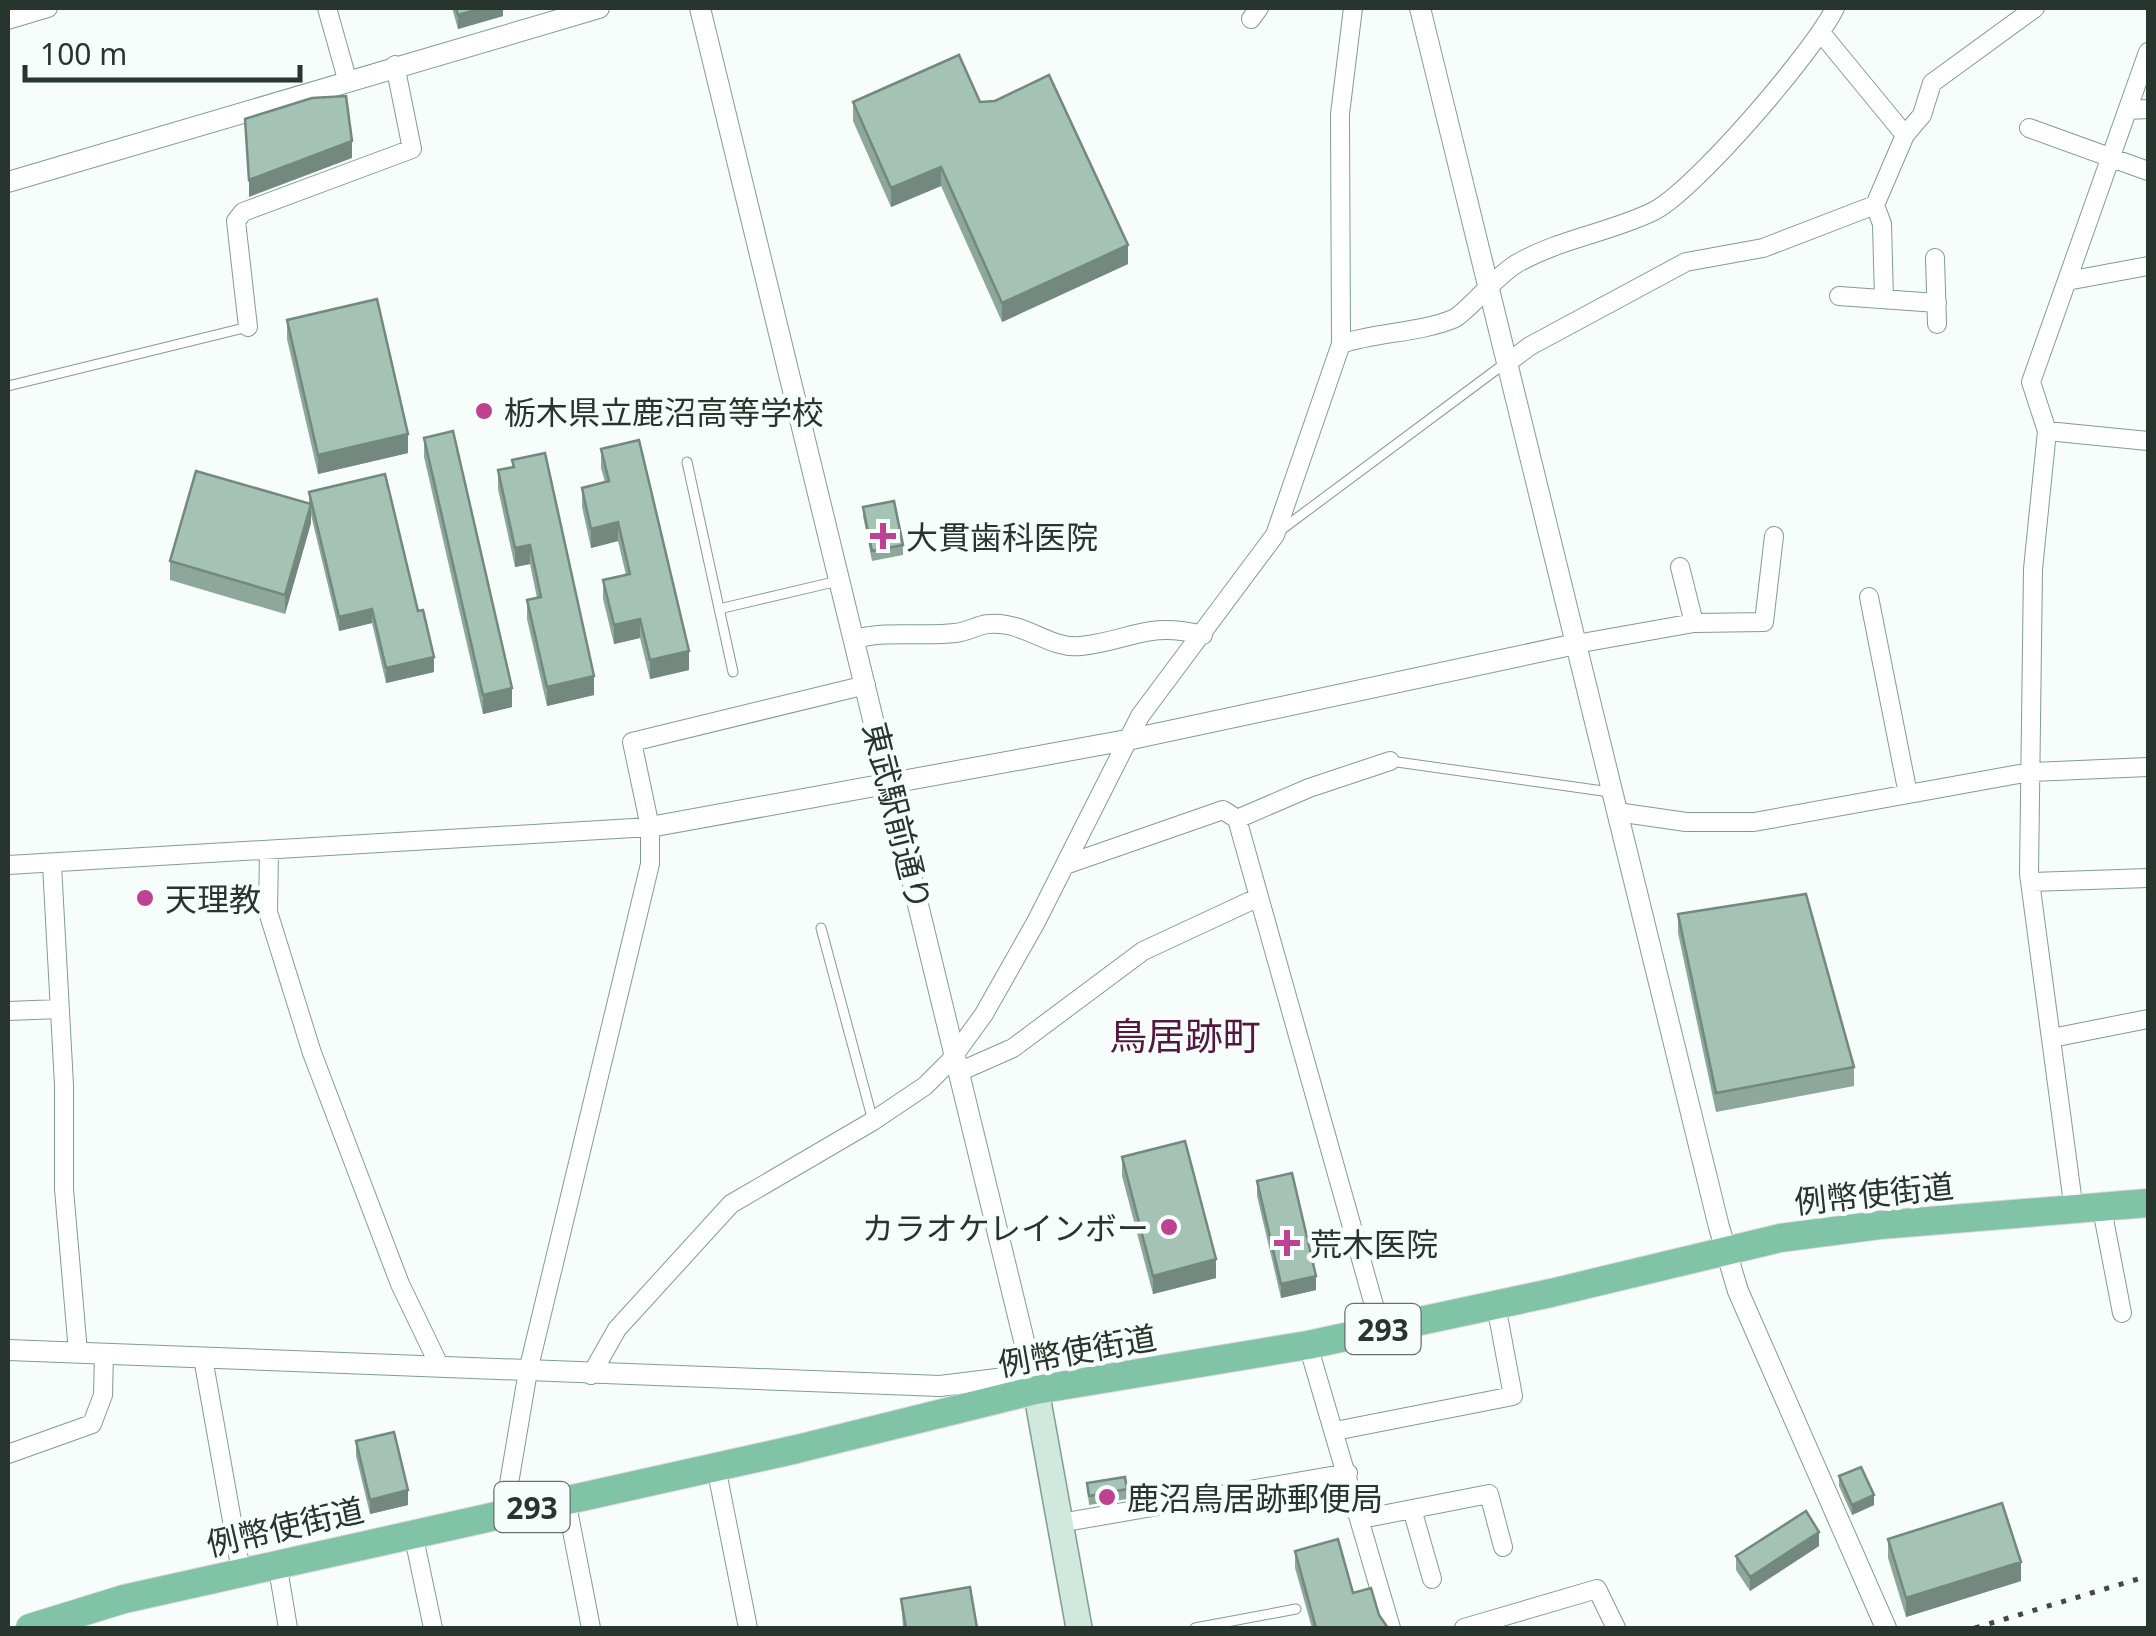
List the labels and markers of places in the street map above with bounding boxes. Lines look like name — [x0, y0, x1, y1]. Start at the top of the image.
place label: 栃木県立鹿沼高等学校 — [504, 390, 824, 433]
marker: 栃木県立鹿沼高等学校 — [473, 400, 495, 422]
place label: 大貫歯科医院 — [906, 515, 1098, 558]
marker: 大貫歯科医院 — [870, 523, 896, 549]
place label: 天理教 — [165, 877, 261, 920]
marker: 天理教 — [134, 887, 156, 909]
place label: カラオケレインボー — [862, 1206, 1149, 1249]
marker: カラオケレインボー — [1158, 1216, 1180, 1238]
place label: 荒木医院 — [1310, 1222, 1438, 1265]
marker: 荒木医院 — [1274, 1230, 1300, 1256]
place label: 鹿沼鳥居跡郵便局 — [1127, 1476, 1383, 1519]
marker: 鹿沼鳥居跡郵便局 — [1096, 1486, 1118, 1508]

